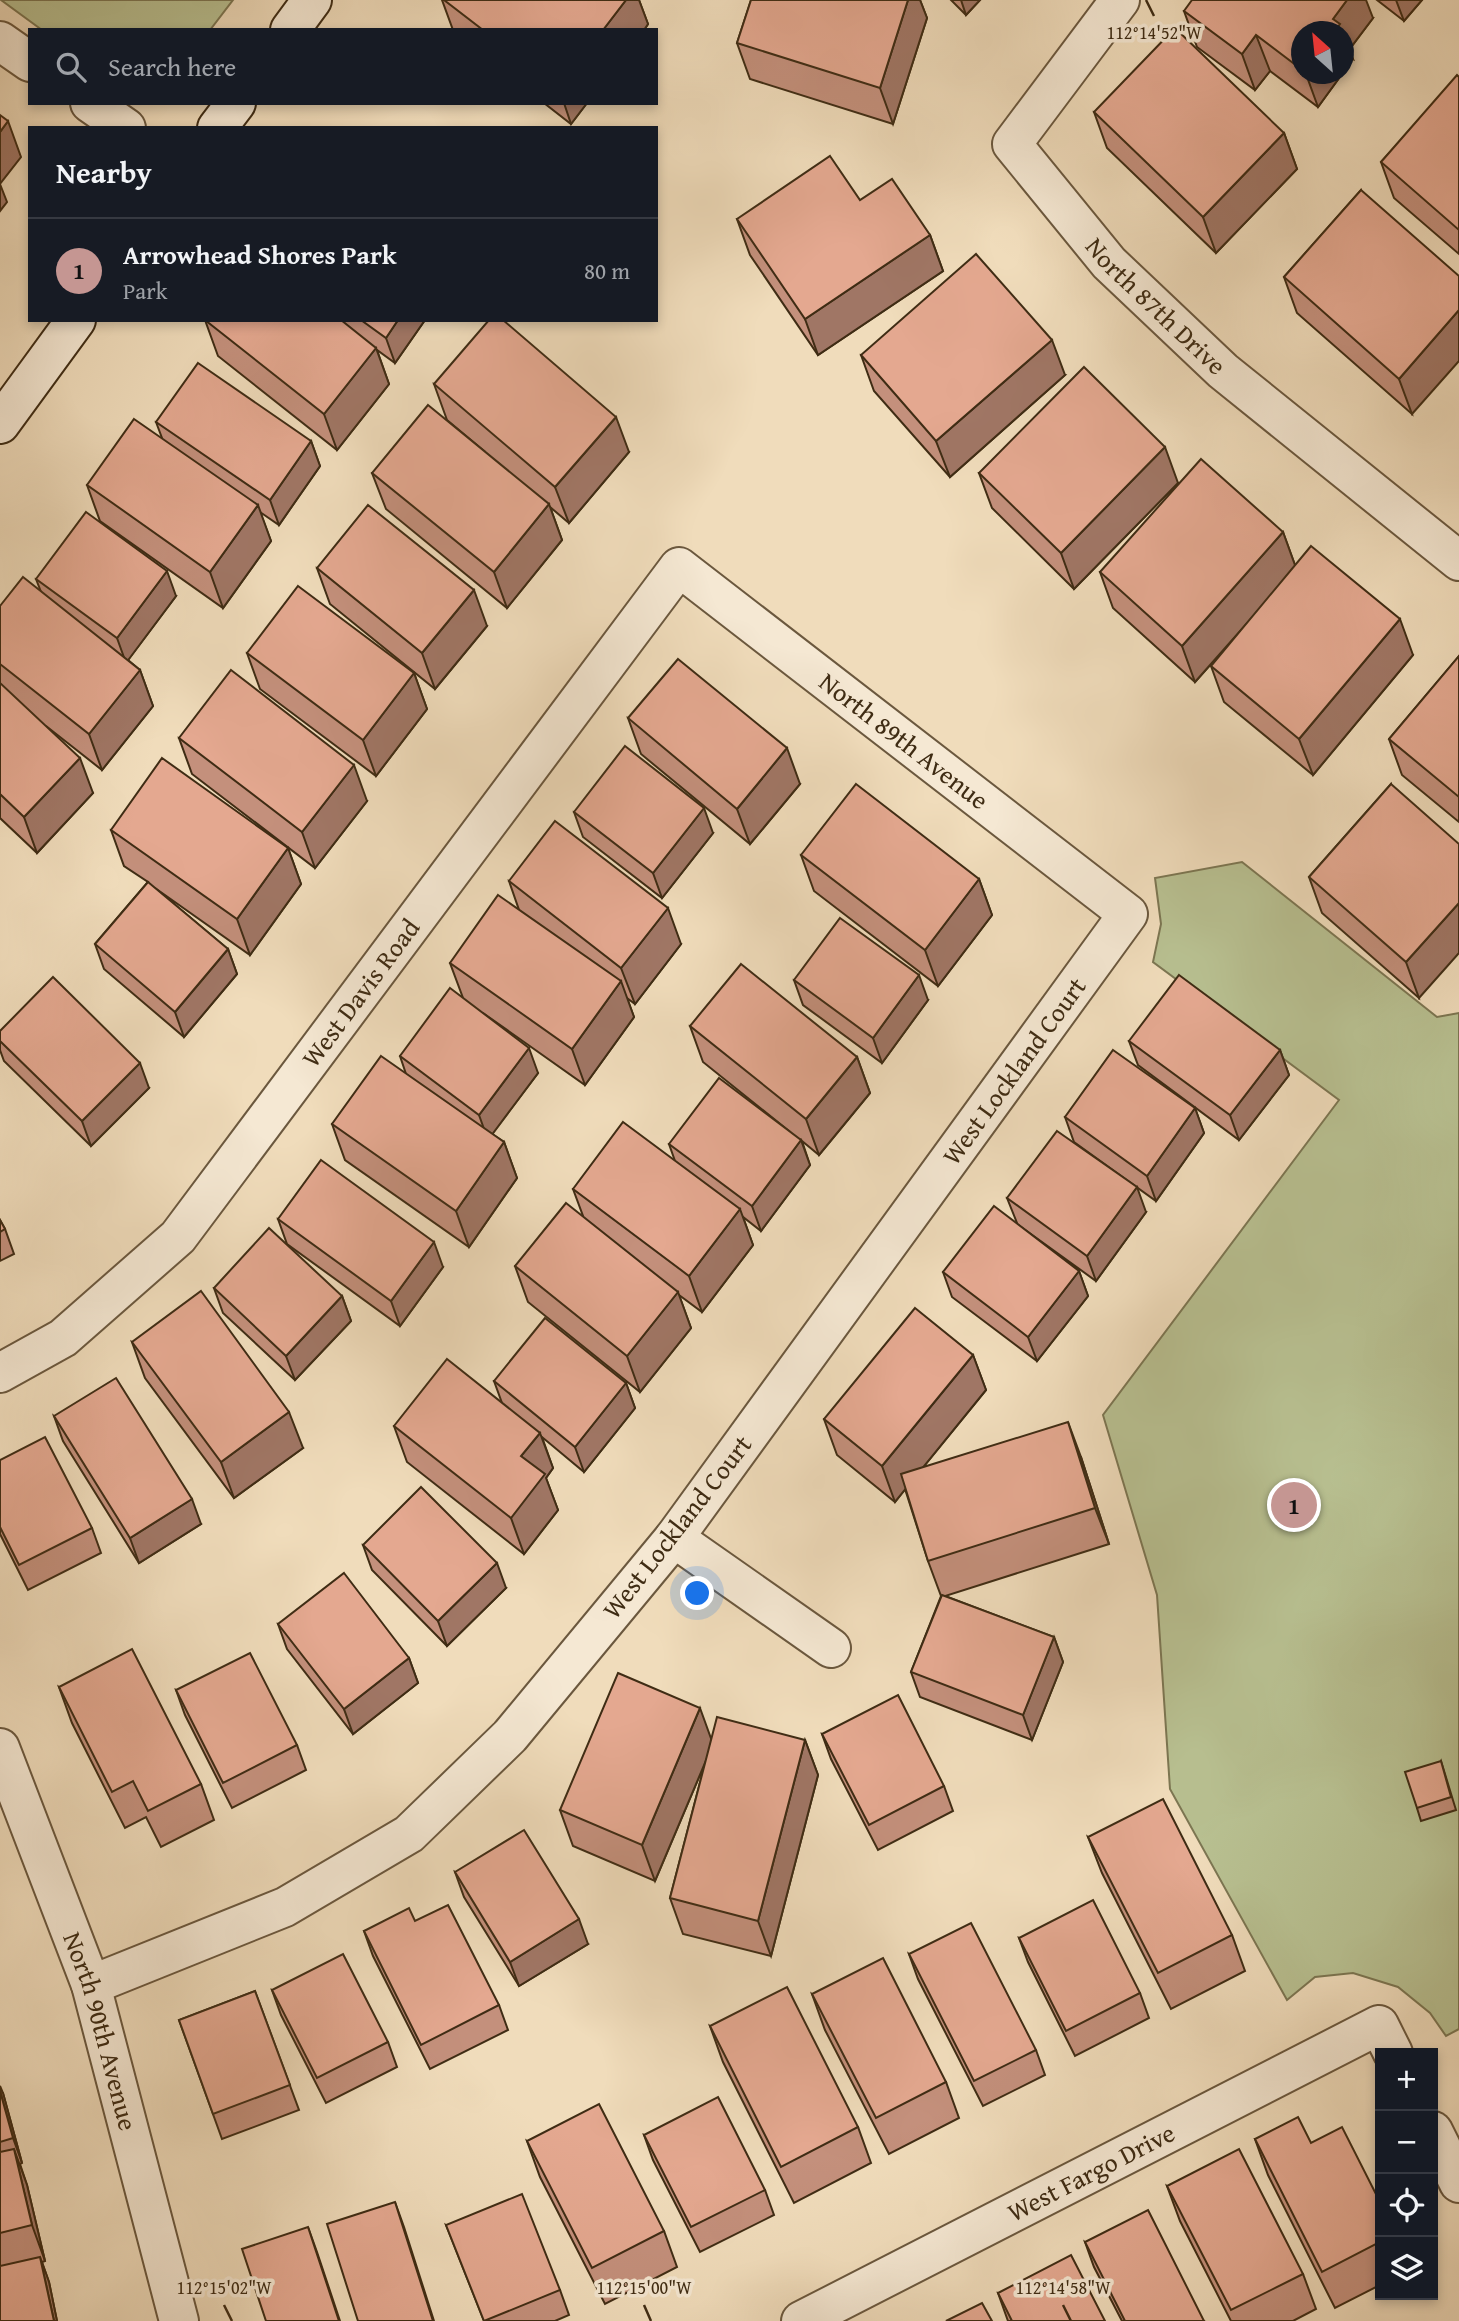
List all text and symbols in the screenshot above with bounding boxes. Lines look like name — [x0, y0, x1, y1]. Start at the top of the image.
text: 112°14'52"W — [1107, 19, 1202, 46]
north arrow — [1291, 21, 1354, 84]
search box — [28, 28, 658, 105]
text: Search here — [108, 47, 236, 86]
icon: search — [52, 48, 90, 86]
text: Nearby — [56, 150, 152, 194]
street label: North 87th Drive — [1076, 228, 1235, 384]
text: Arrowhead Shores Park — [123, 235, 397, 274]
text: 1 — [73, 254, 85, 287]
text: 80 m — [584, 254, 630, 287]
text: Park — [123, 274, 167, 307]
street label: North 89th Avenue — [811, 662, 997, 819]
street label: West Davis Road — [292, 910, 429, 1075]
street label: West Lockland Court — [932, 969, 1095, 1173]
street label: West Lockland Court — [592, 1426, 761, 1627]
pin: 1 — [1271, 1479, 1317, 1531]
your location — [680, 1576, 714, 1610]
street label: North 90th Avenue — [53, 1926, 148, 2135]
map controls — [1375, 2048, 1438, 2300]
button: + — [1375, 2048, 1438, 2111]
button: − — [1375, 2111, 1438, 2174]
street label: West Fargo Drive — [1000, 2113, 1182, 2231]
button: locate — [1375, 2174, 1438, 2237]
button: layers — [1375, 2237, 1438, 2300]
text: 112°15'02"W — [177, 2274, 272, 2301]
text: 112°15'00"W — [597, 2274, 692, 2301]
text: 112°14'58"W — [1016, 2274, 1111, 2301]

